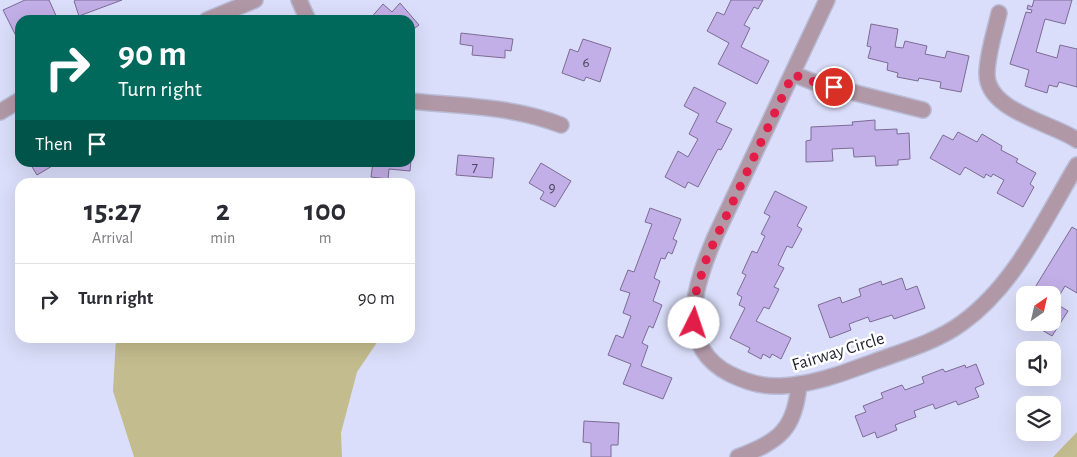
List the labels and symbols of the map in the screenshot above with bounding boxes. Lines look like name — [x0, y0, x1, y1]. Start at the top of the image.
house number: 6 — [582, 55, 590, 70]
pin — [813, 66, 855, 108]
house number: 7 — [472, 160, 478, 175]
house number: 9 — [548, 180, 556, 195]
north arrow — [1016, 286, 1061, 331]
position arrow — [667, 296, 719, 348]
street label: Fairway Circle — [790, 329, 887, 375]

